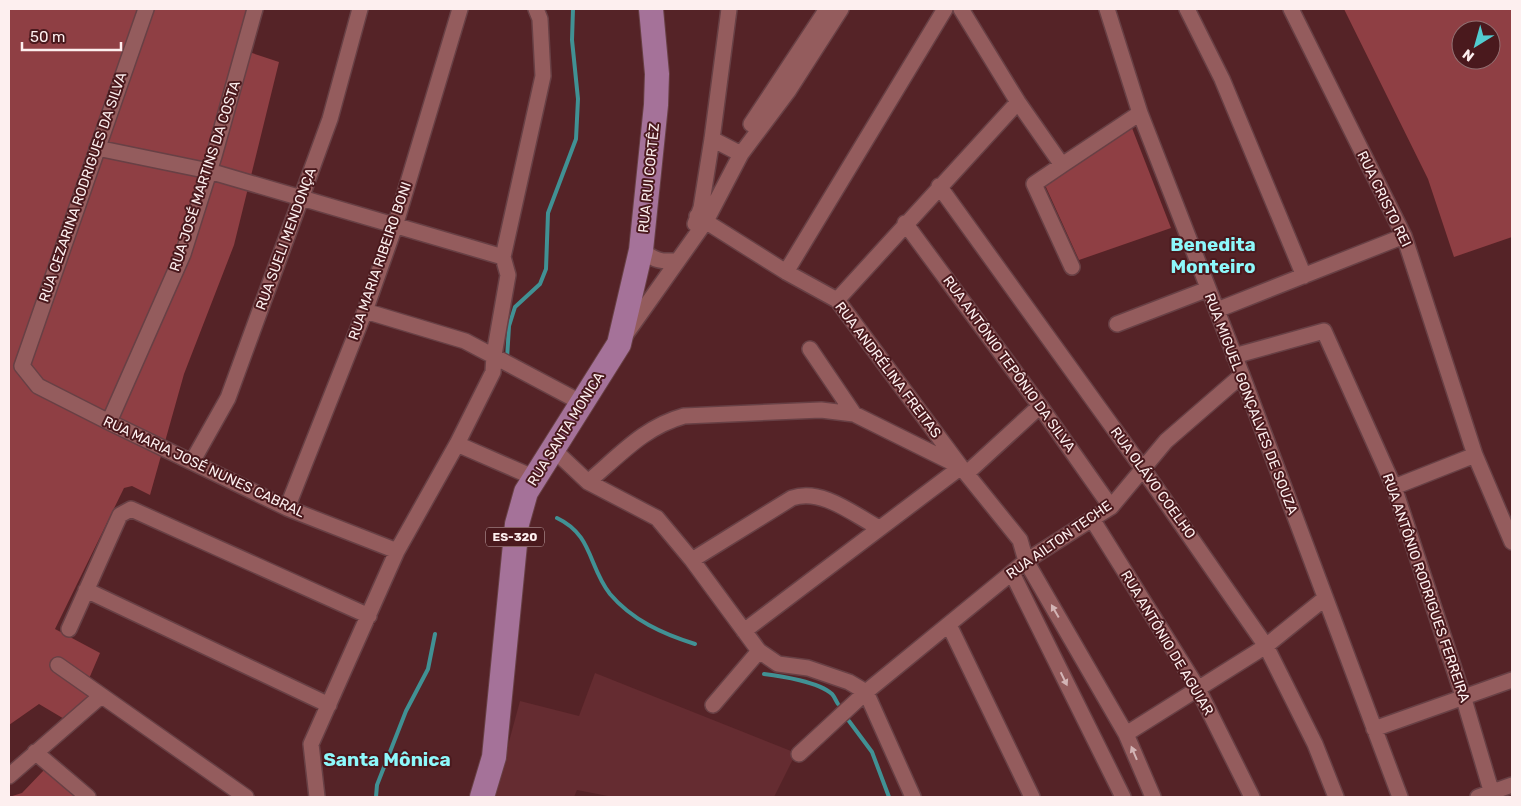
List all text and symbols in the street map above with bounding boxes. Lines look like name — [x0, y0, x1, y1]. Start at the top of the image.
scale bar — [22, 20, 121, 52]
north arrow — [1451, 20, 1501, 70]
text: 50 m — [30, 28, 65, 46]
text: N — [1459, 45, 1478, 65]
street label: RUA CEZARINA RODRIGUES DA SILVA — [36, 69, 131, 304]
street label: RUA JOSÉ MARTINS DA COSTA — [165, 78, 244, 273]
street label: RUA RUI CORTÊZ — [634, 122, 663, 234]
street label: RUA CRISTO REI — [1353, 148, 1415, 250]
street label: RUA SUELI MENDONÇA — [252, 165, 320, 312]
street label: RUA MARIA RIBEIRO BONI — [345, 180, 415, 342]
district label: Benedita Monteiro — [1170, 233, 1256, 278]
street label: RUA ANTÔNIO TEPÔNIO DA SILVA — [939, 272, 1080, 456]
street label: RUA MIGUEL GONÇALVES DE SOUZA — [1201, 291, 1301, 518]
street label: RUA ANDRÉLINA FREITAS — [831, 298, 946, 442]
street label: RUA SANTA MONICA — [524, 368, 608, 489]
street label: RUA MARIA JOSÉ NUNES CABRAL — [101, 412, 308, 521]
street label: RUA OLÁVO COELHO — [1107, 423, 1200, 542]
street label: RUA ANTÔNIO RODRIGUES FERREIRA — [1379, 471, 1474, 705]
street label: RUA AILTON TECHE — [1003, 497, 1115, 583]
road number: ES-320 — [486, 528, 544, 546]
street label: RUA ANTÔNIO DE AGUIAR — [1117, 567, 1218, 718]
one-way arrow — [1050, 604, 1059, 617]
one-way arrow — [1060, 672, 1068, 686]
one-way arrow — [1129, 746, 1137, 760]
district label: Santa Mônica — [323, 748, 451, 771]

